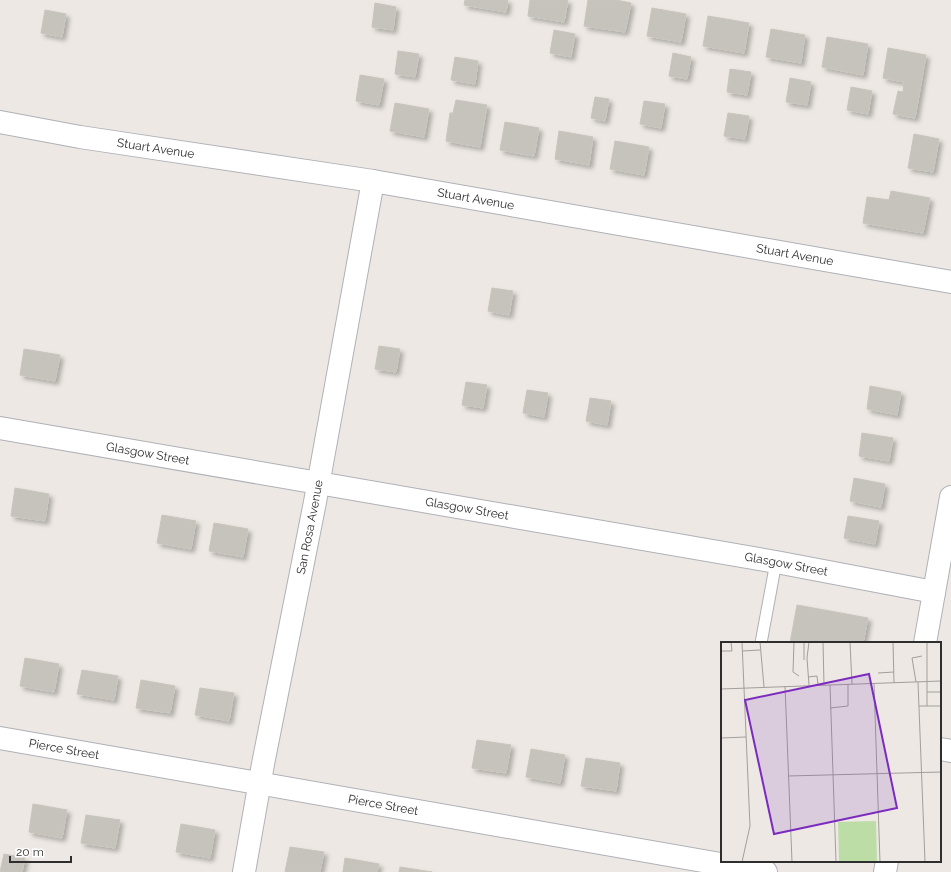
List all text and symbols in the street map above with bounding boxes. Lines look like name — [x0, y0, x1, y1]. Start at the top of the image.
street label: Stuart Avenue — [116, 136, 195, 161]
street label: Stuart Avenue — [436, 185, 515, 213]
street label: Stuart Avenue — [755, 241, 835, 268]
street label: Glasgow Street — [105, 439, 191, 468]
street label: San Rosa Avenue — [294, 479, 326, 576]
street label: Glasgow Street — [424, 495, 510, 523]
street label: Glasgow Street — [744, 550, 829, 579]
inset map — [721, 642, 941, 862]
street label: Pierce Street — [28, 736, 100, 762]
street label: Pierce Street — [347, 792, 419, 818]
scale bar — [10, 838, 71, 864]
text: 20 m — [16, 845, 44, 859]

